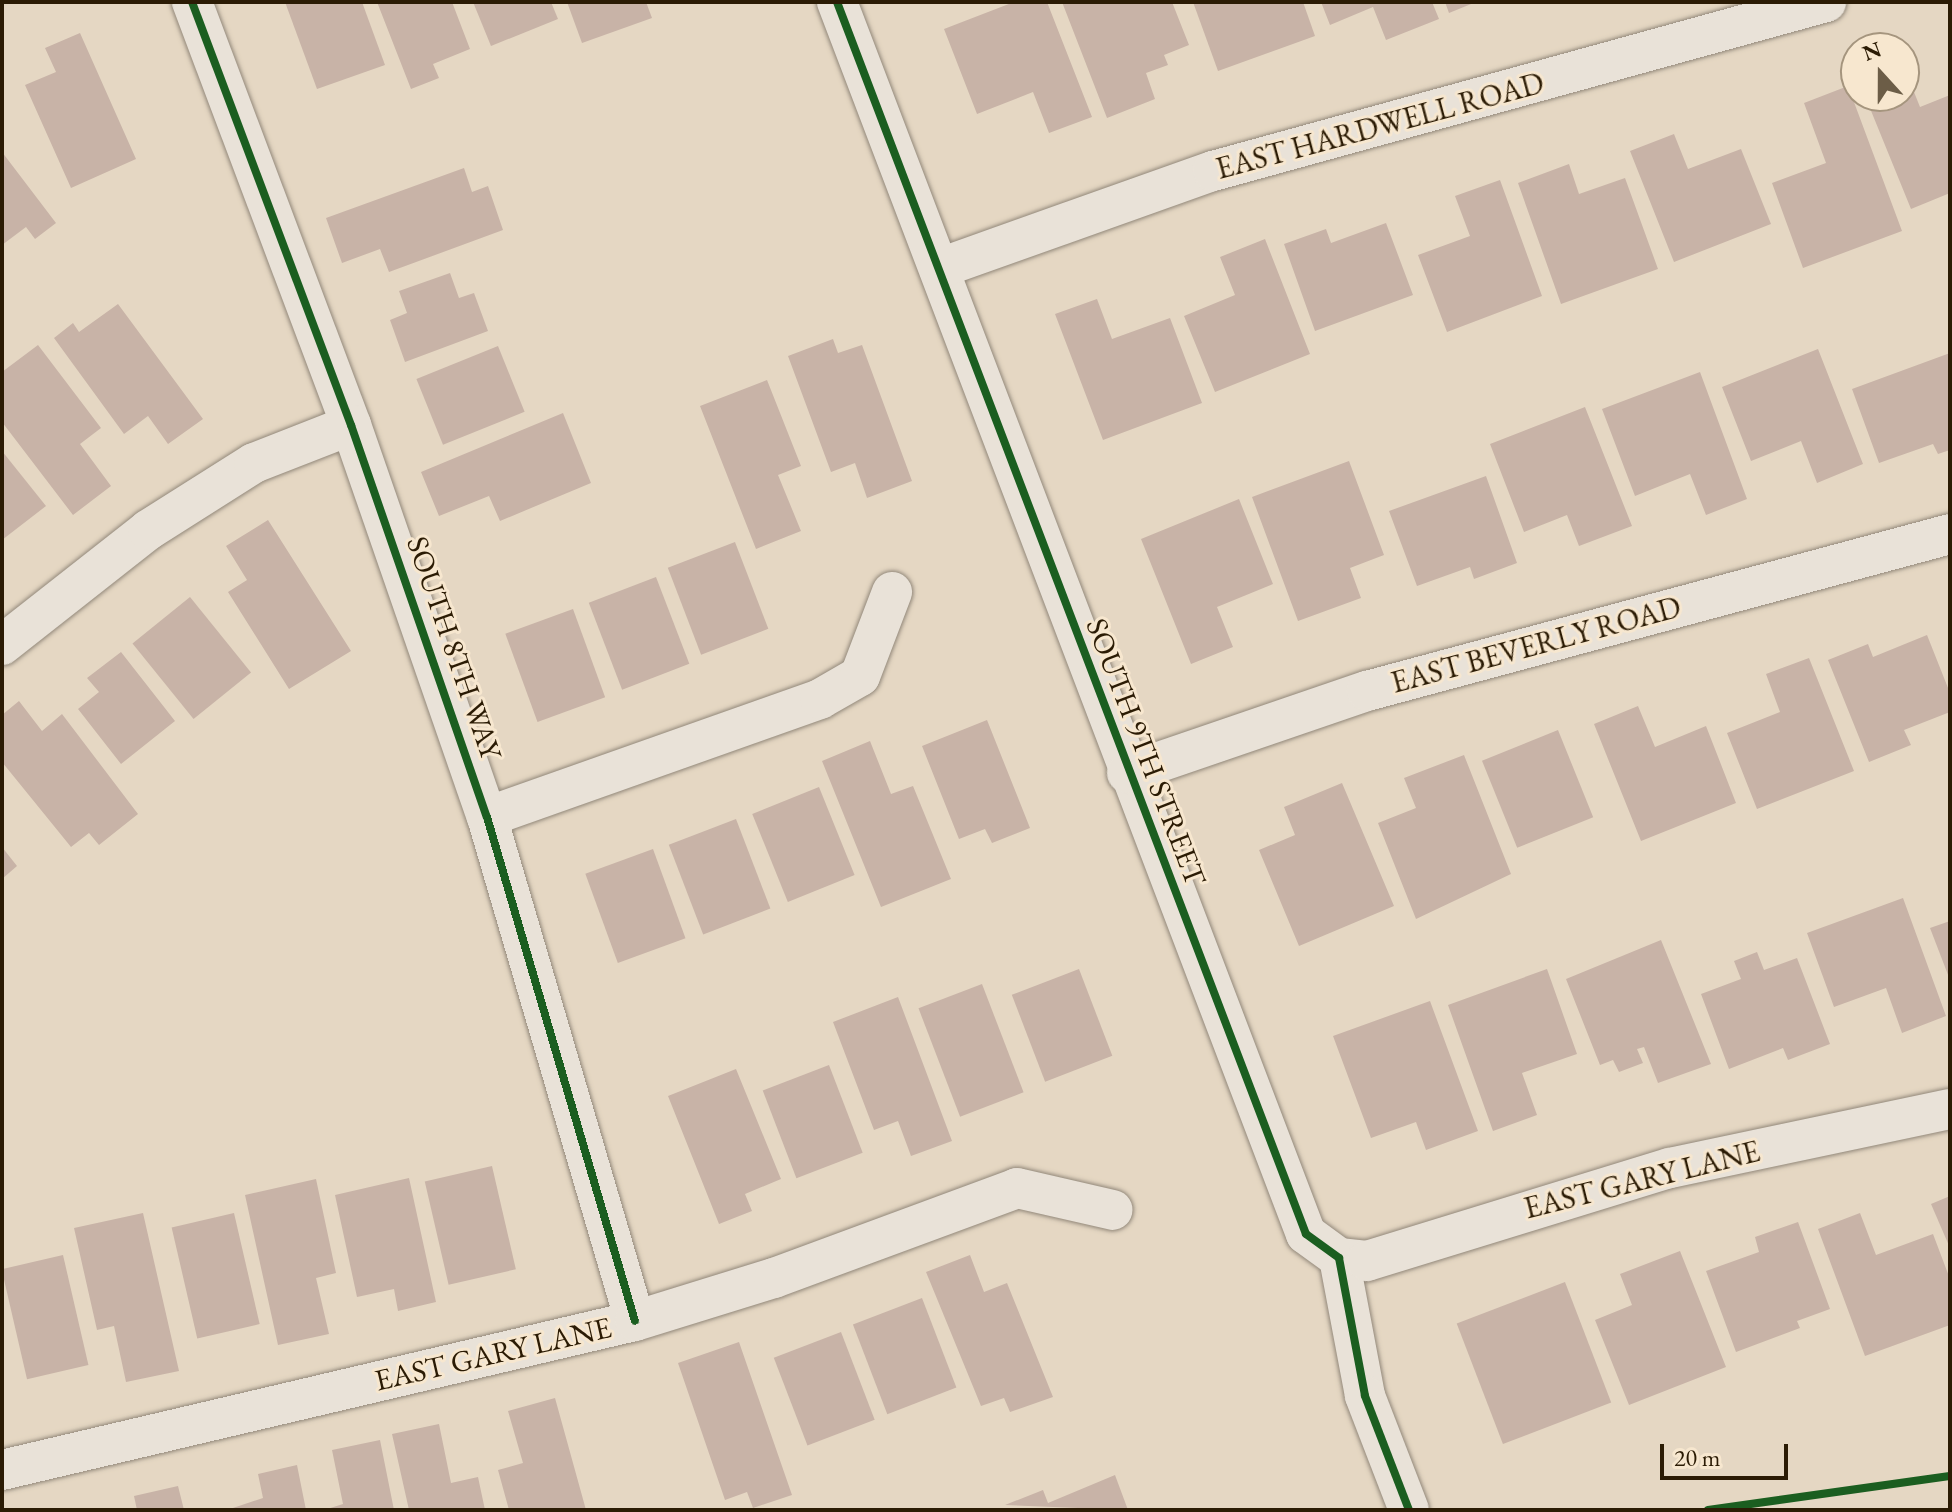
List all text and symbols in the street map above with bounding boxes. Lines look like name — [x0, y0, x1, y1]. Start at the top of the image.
north arrow — [1840, 32, 1920, 112]
text: N — [1858, 34, 1885, 68]
street label: EAST HARDWELL ROAD — [1212, 65, 1548, 187]
street label: SOUTH 8TH WAY — [399, 532, 509, 764]
street label: EAST BEVERLY ROAD — [1387, 589, 1685, 701]
street label: SOUTH 9TH STREET — [1078, 613, 1214, 891]
street label: EAST GARY LANE — [1520, 1133, 1764, 1227]
street label: EAST GARY LANE — [371, 1309, 615, 1399]
scale bar — [1664, 1428, 1792, 1478]
text: 20 m — [1674, 1442, 1721, 1473]

